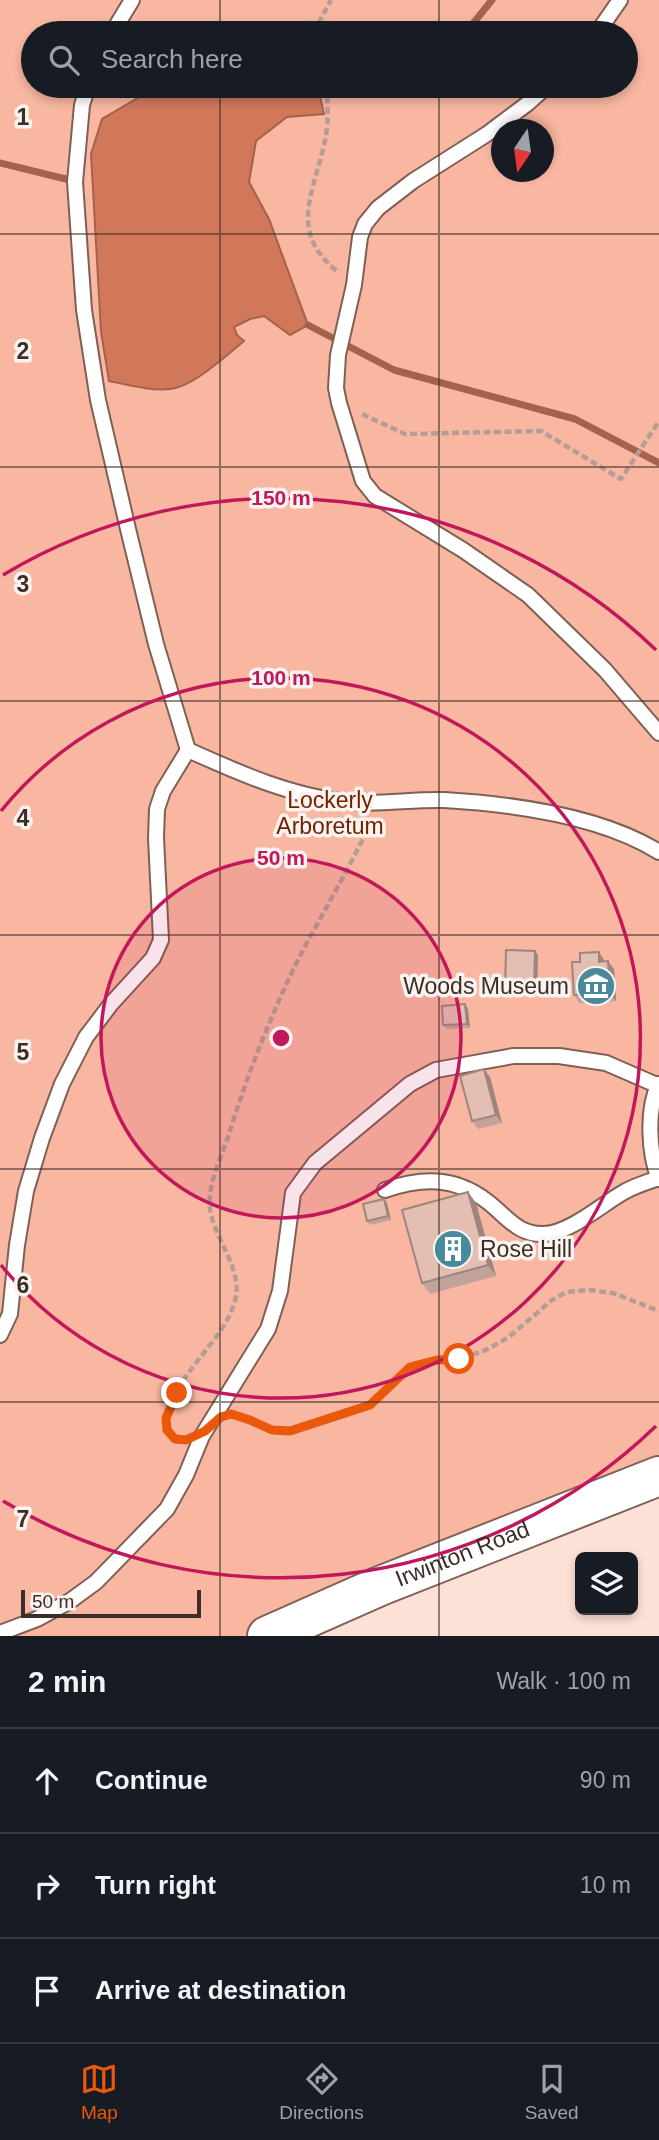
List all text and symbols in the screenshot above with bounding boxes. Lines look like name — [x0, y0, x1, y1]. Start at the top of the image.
search box — [21, 21, 638, 98]
icon: search — [45, 41, 83, 79]
text: Search here — [101, 44, 243, 74]
text: 1 — [17, 104, 30, 130]
north arrow — [491, 119, 554, 182]
text: 2 — [17, 338, 29, 364]
text: 150 m — [251, 486, 311, 509]
text: 3 — [17, 571, 29, 597]
text: 100 m — [251, 666, 311, 689]
park label: Lockerly Arboretum — [276, 787, 384, 839]
text: 4 — [17, 805, 30, 831]
text: 50 m — [257, 846, 305, 869]
museum icon: Woods Museum — [575, 965, 617, 1007]
place label: Woods Museum — [403, 973, 569, 999]
centre of rings — [269, 1026, 293, 1050]
text: 5 — [17, 1039, 30, 1065]
building icon: Rose Hill — [432, 1228, 474, 1270]
place label: Rose Hill — [480, 1236, 572, 1262]
text: 6 — [17, 1272, 29, 1298]
route start — [443, 1343, 474, 1374]
route end — [161, 1377, 192, 1408]
text: 7 — [17, 1506, 29, 1532]
street label: Irwinton Road — [391, 1515, 533, 1592]
map controls — [575, 1552, 638, 1615]
button: layers — [575, 1552, 638, 1615]
scale bar — [21, 1587, 201, 1619]
text: 50 m — [32, 1591, 74, 1612]
text: 2 min — [28, 1665, 106, 1698]
text: Walk · 100 m — [496, 1668, 631, 1694]
icon: ahead — [28, 1762, 66, 1800]
text: Continue — [95, 1765, 208, 1795]
text: 90 m — [580, 1767, 631, 1793]
icon: right — [28, 1867, 66, 1905]
text: Turn right — [95, 1870, 216, 1900]
text: 10 m — [580, 1872, 631, 1898]
icon: arrive — [28, 1972, 66, 2010]
text: Arrive at destination — [95, 1975, 346, 2005]
tab: Map — [80, 2060, 118, 2124]
tab: Directions — [279, 2060, 364, 2124]
tab: Saved — [525, 2060, 579, 2124]

